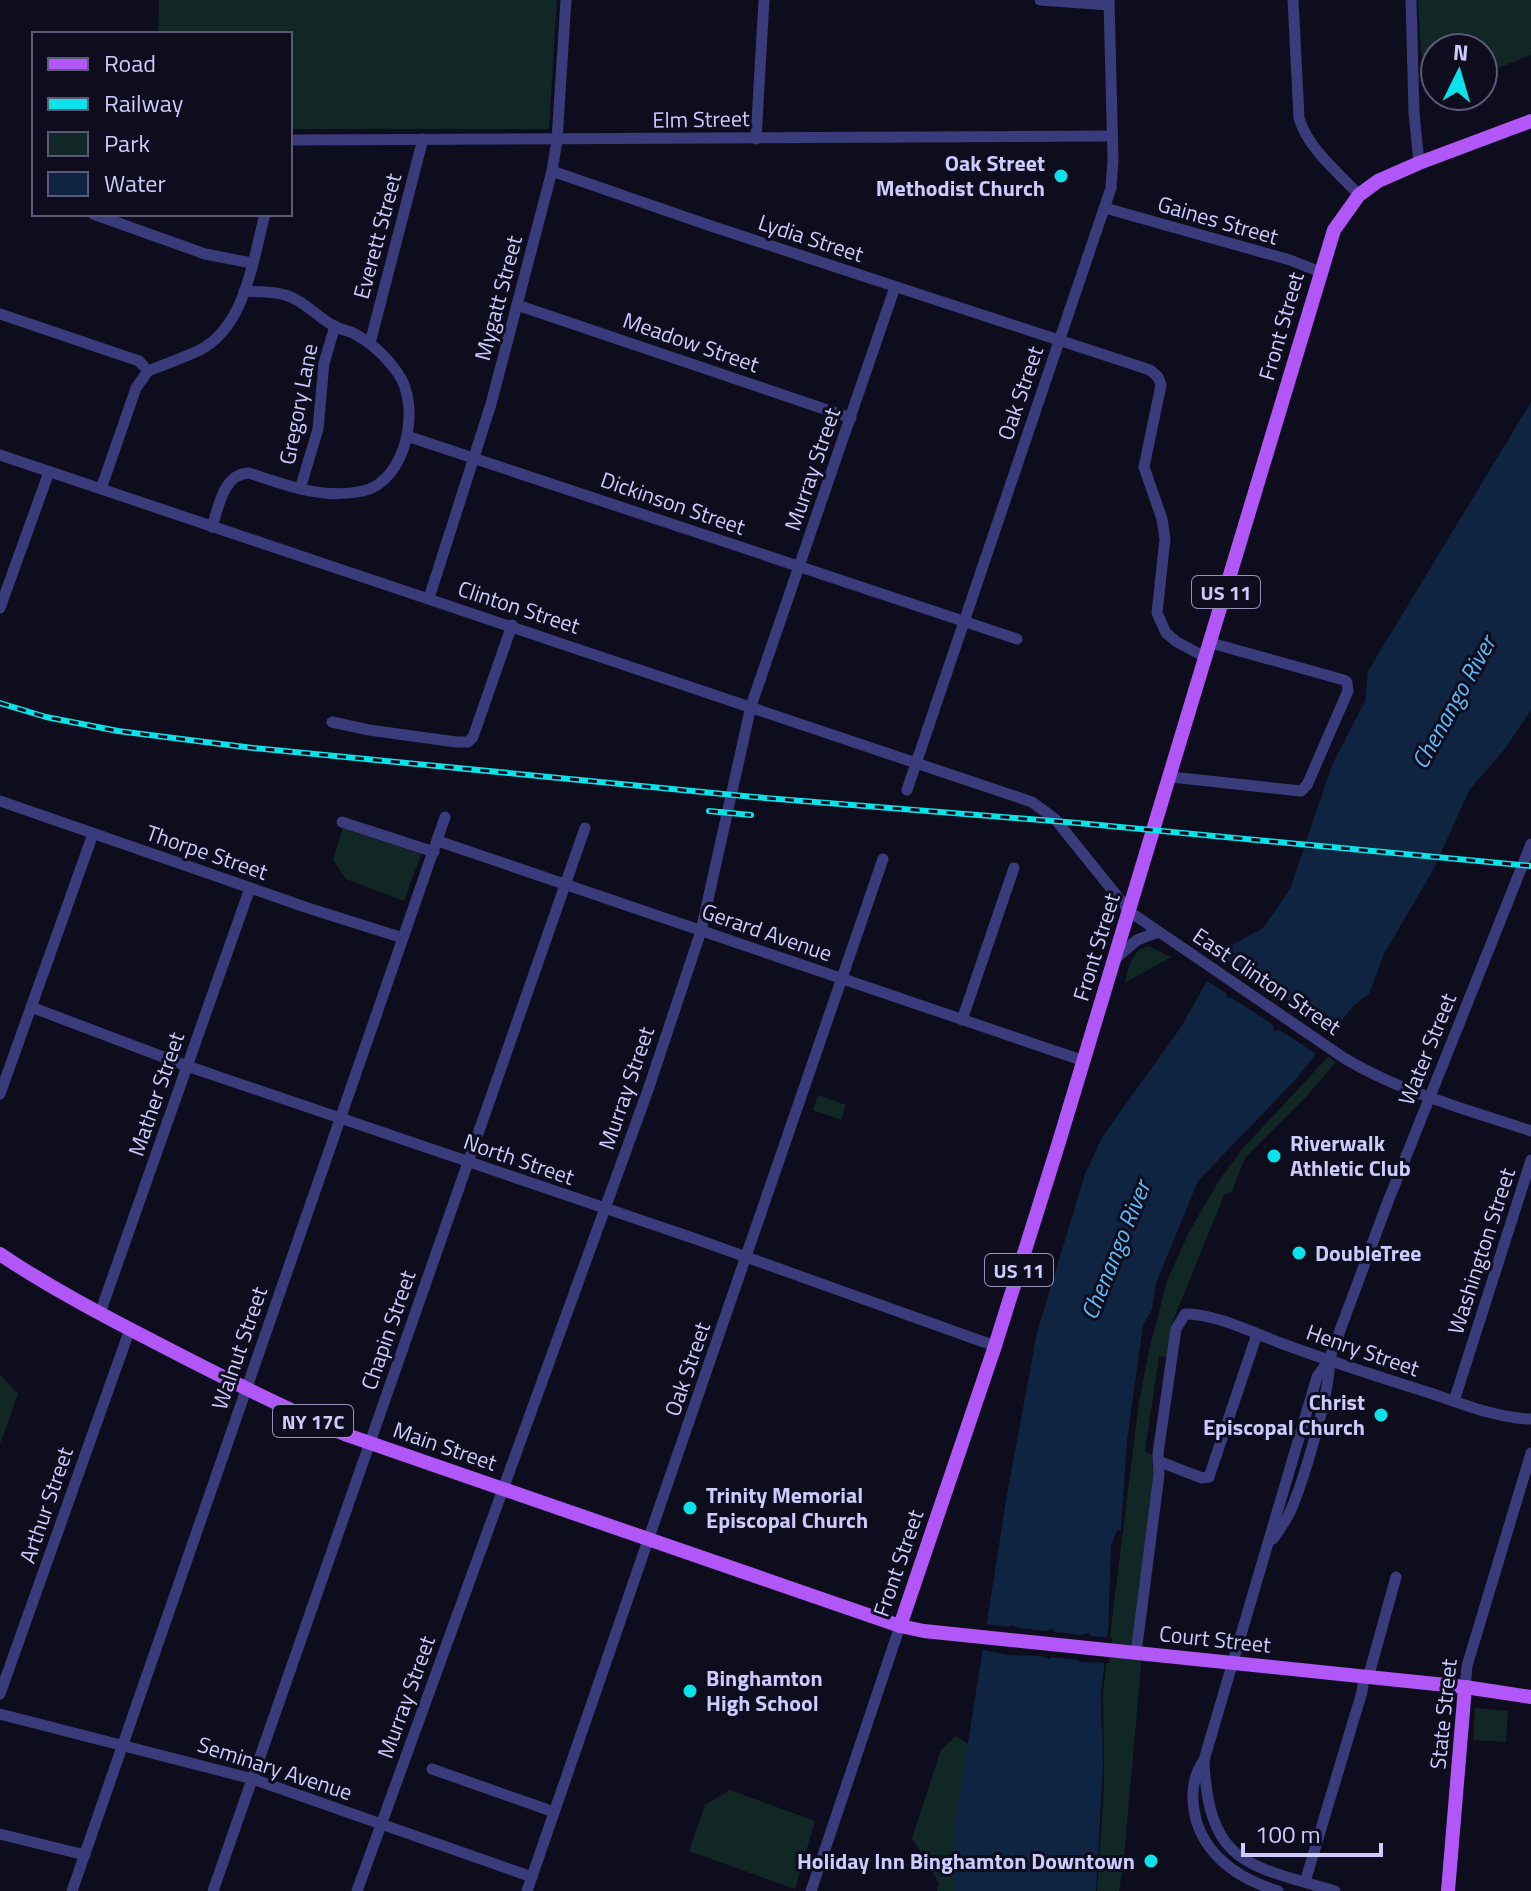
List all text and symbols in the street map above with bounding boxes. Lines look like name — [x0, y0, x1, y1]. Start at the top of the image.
legend — [32, 32, 292, 216]
north arrow — [1419, 32, 1499, 112]
text: N — [1452, 34, 1470, 70]
text: Road — [104, 45, 156, 81]
text: Railway — [104, 85, 184, 121]
street label: Elm Street — [652, 101, 750, 137]
text: Park — [104, 125, 150, 161]
place label: Oak Street Methodist Church — [876, 146, 1045, 205]
text: Water — [104, 165, 166, 201]
marker: Oak Street Methodist Church — [1052, 167, 1070, 185]
street label: Everett Street — [344, 169, 410, 303]
street label: Gaines Street — [1154, 187, 1283, 254]
street label: Lydia Street — [754, 205, 868, 271]
street label: Mygatt Street — [465, 231, 531, 364]
street label: Front Street — [1249, 268, 1313, 384]
street label: Meadow Street — [618, 303, 764, 381]
street label: Gregory Lane — [270, 341, 326, 467]
street label: Oak Street — [988, 341, 1052, 445]
street label: Murray Street — [775, 402, 849, 535]
street label: Dickinson Street — [596, 462, 750, 544]
street label: Clinton Street — [454, 571, 585, 643]
road number: US 11 — [1192, 576, 1260, 608]
water label: Chenango River — [1402, 626, 1506, 775]
street label: Thorpe Street — [141, 815, 273, 889]
street label: Front Street — [1063, 889, 1129, 1005]
street label: Gerard Avenue — [697, 894, 837, 970]
street label: East Clinton Street — [1186, 919, 1348, 1043]
street label: Water Street — [1389, 988, 1465, 1110]
street label: Murray Street — [589, 1021, 663, 1154]
street label: Mather Street — [119, 1027, 193, 1161]
street label: North Street — [459, 1124, 579, 1194]
place label: Riverwalk Athletic Club — [1290, 1126, 1411, 1185]
marker: Riverwalk Athletic Club — [1265, 1147, 1283, 1165]
street label: Washington Street — [1438, 1163, 1524, 1338]
water label: Chenango River — [1071, 1172, 1161, 1325]
place label: DoubleTree — [1315, 1236, 1421, 1270]
marker: DoubleTree — [1290, 1244, 1308, 1262]
road number: US 11 — [985, 1254, 1053, 1286]
street label: Chapin Street — [352, 1265, 424, 1394]
street label: Walnut Street — [202, 1282, 276, 1414]
street label: Henry Street — [1302, 1315, 1424, 1385]
street label: Oak Street — [655, 1317, 719, 1421]
place label: Christ Episcopal Church — [1203, 1385, 1365, 1444]
road number: NY 17C — [273, 1405, 353, 1437]
marker: Christ Episcopal Church — [1372, 1406, 1390, 1424]
street label: Main Street — [389, 1412, 502, 1480]
street label: Arthur Street — [10, 1442, 82, 1568]
place label: Trinity Memorial Episcopal Church — [706, 1478, 868, 1537]
marker: Trinity Memorial Episcopal Church — [681, 1499, 699, 1517]
street label: Front Street — [864, 1505, 932, 1621]
street label: Court Street — [1158, 1616, 1273, 1662]
street label: Murray Street — [368, 1631, 444, 1763]
street label: State Street — [1420, 1657, 1466, 1771]
place label: Binghamton High School — [706, 1661, 823, 1720]
marker: Binghamton High School — [681, 1682, 699, 1700]
street label: Seminary Avenue — [193, 1727, 357, 1809]
scale bar — [1243, 1807, 1381, 1857]
text: 100 m — [1255, 1816, 1321, 1852]
place label: Holiday Inn Binghamton Downtown — [797, 1844, 1135, 1878]
marker: Holiday Inn Binghamton Downtown — [1142, 1852, 1160, 1870]

